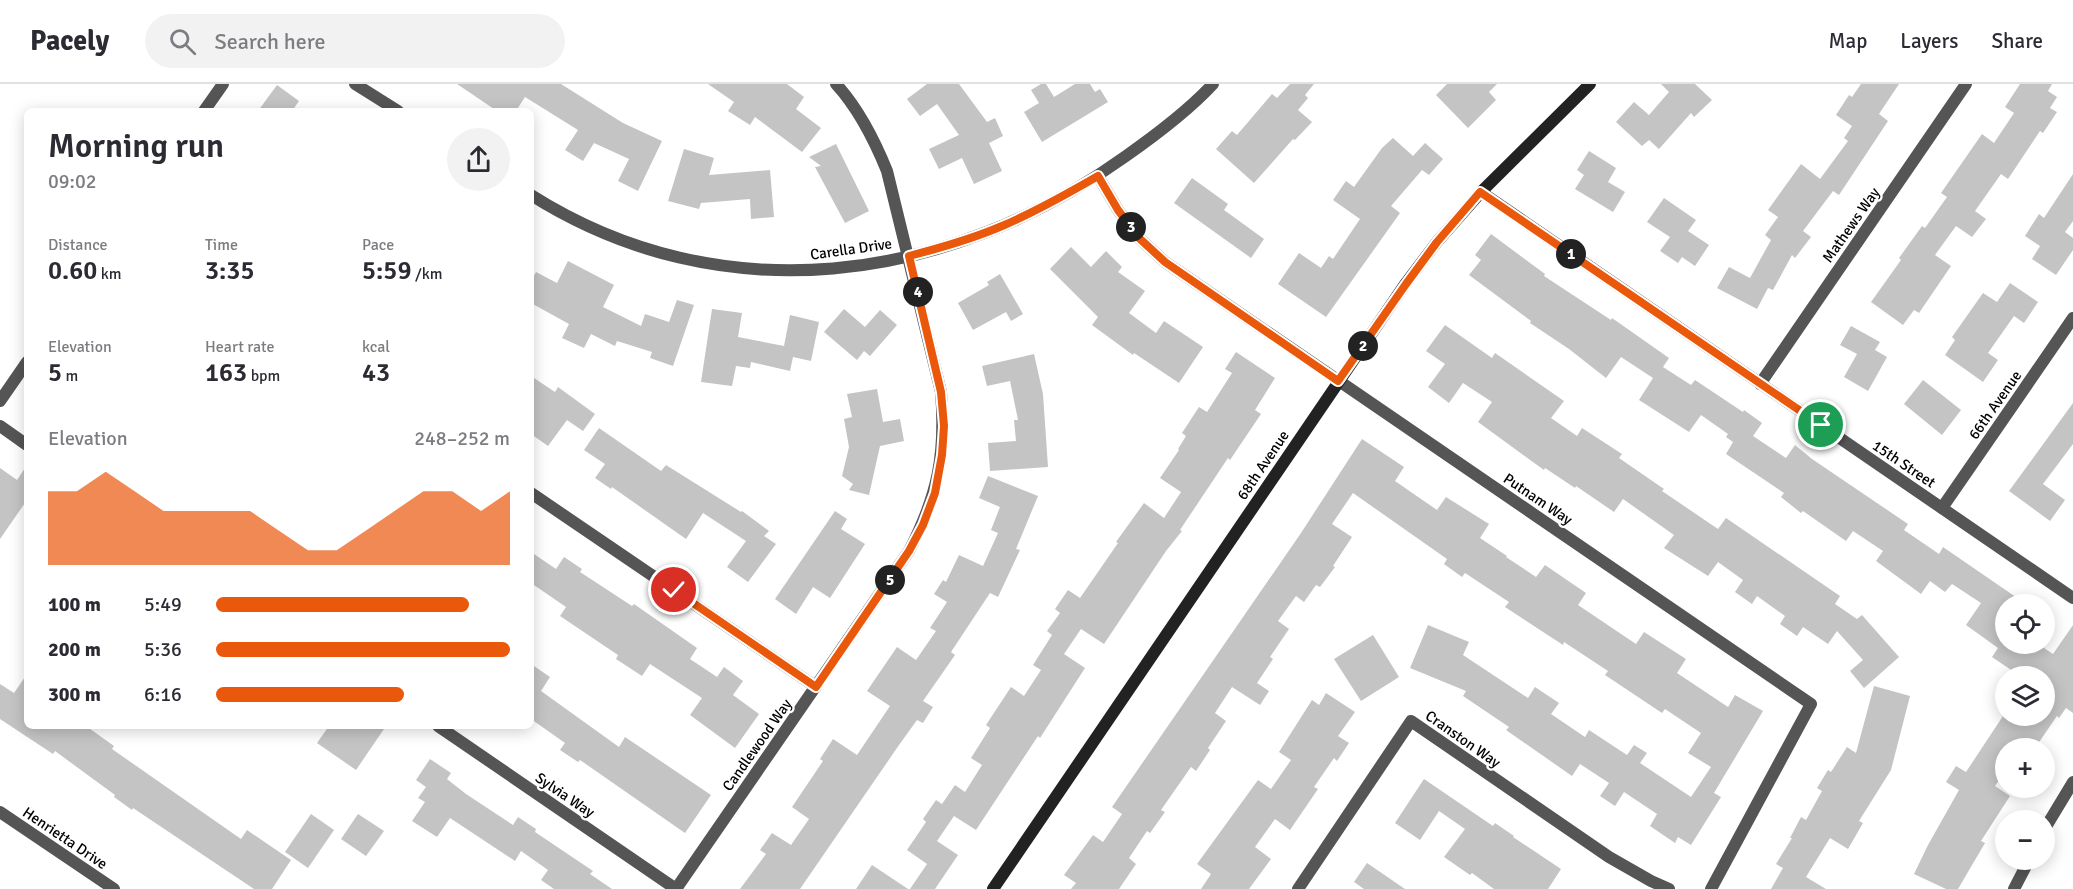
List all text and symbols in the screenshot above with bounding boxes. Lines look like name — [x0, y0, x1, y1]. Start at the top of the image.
search box — [145, 14, 565, 68]
text: Pacely — [30, 24, 109, 58]
icon: search — [166, 25, 199, 58]
text: Search here — [214, 28, 325, 55]
text: Map — [1829, 28, 1867, 54]
text: Layers — [1900, 28, 1958, 54]
text: Share — [1991, 28, 2043, 54]
text: Morning run — [48, 126, 224, 167]
button: share — [447, 128, 510, 191]
text: 09:02 — [48, 169, 97, 194]
street label: Mathews Way — [1818, 184, 1884, 266]
pin: 3 — [1116, 212, 1146, 242]
text: 3 — [1127, 217, 1135, 237]
street label: Carella Drive — [809, 234, 893, 264]
text: Distance — [48, 235, 108, 255]
text: Time — [205, 235, 238, 255]
text: Pace — [362, 235, 394, 255]
pin: 1 — [1556, 239, 1586, 269]
text: 1 — [1567, 244, 1575, 264]
text: 0.60 — [48, 255, 97, 287]
text: 3:35 — [205, 255, 254, 287]
text: 5:59 — [362, 255, 411, 287]
text: km — [97, 264, 122, 284]
text: /km — [411, 264, 443, 284]
pin: 4 — [903, 277, 933, 307]
text: 4 — [914, 282, 922, 302]
pin: 2 — [1348, 331, 1378, 361]
text: 2 — [1359, 336, 1367, 356]
text: Elevation — [48, 337, 112, 357]
text: Heart rate — [205, 337, 274, 357]
text: kcal — [362, 337, 390, 357]
text: 5 — [48, 357, 62, 389]
text: 163 — [205, 357, 247, 389]
text: 43 — [362, 357, 390, 389]
text: m — [62, 366, 78, 386]
text: bpm — [247, 366, 280, 386]
street label: 66th Avenue — [1965, 367, 2025, 443]
pin — [1795, 399, 1846, 450]
icon: arrive — [1804, 408, 1837, 441]
text: Elevation — [48, 426, 128, 451]
text: 248–252 m — [414, 426, 510, 451]
street label: 68th Avenue — [1233, 427, 1293, 503]
street label: 15th Street — [1869, 436, 1939, 492]
street label: Putnam Way — [1500, 469, 1576, 529]
pin — [648, 564, 699, 615]
pin: 5 — [875, 565, 905, 595]
text: 5 — [886, 570, 894, 590]
icon: check — [657, 573, 690, 606]
text: 100 m — [48, 592, 101, 617]
text: 5:49 — [144, 592, 182, 617]
map controls — [1995, 594, 2055, 870]
button: locate — [1995, 594, 2055, 654]
text: 200 m — [48, 637, 101, 662]
text: 5:36 — [144, 637, 182, 662]
button: layers — [1995, 666, 2055, 726]
text: 300 m — [48, 682, 101, 707]
text: 6:16 — [144, 682, 182, 707]
street label: Candlewood Way — [719, 695, 795, 795]
street label: Cranston Way — [1422, 706, 1504, 772]
button: + — [1995, 738, 2055, 798]
street label: Sylvia Way — [532, 769, 598, 821]
street label: Henrietta Drive — [19, 803, 111, 873]
button: − — [1995, 810, 2055, 870]

